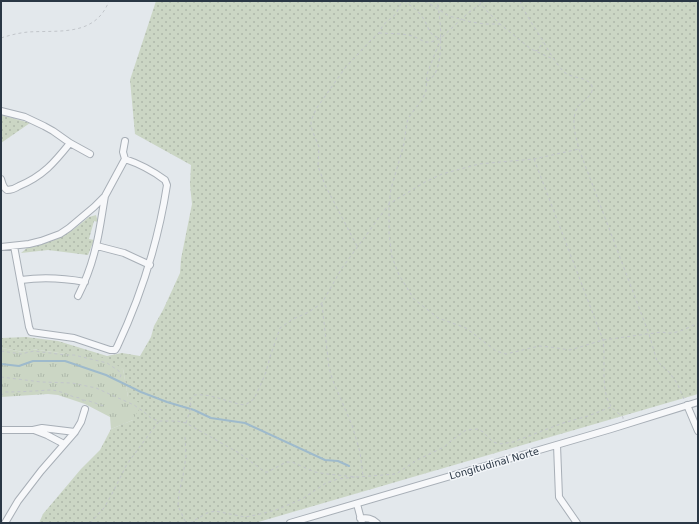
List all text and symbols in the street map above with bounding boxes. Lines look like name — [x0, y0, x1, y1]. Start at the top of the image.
street label: Longitudinal Norte — [448, 445, 540, 482]

